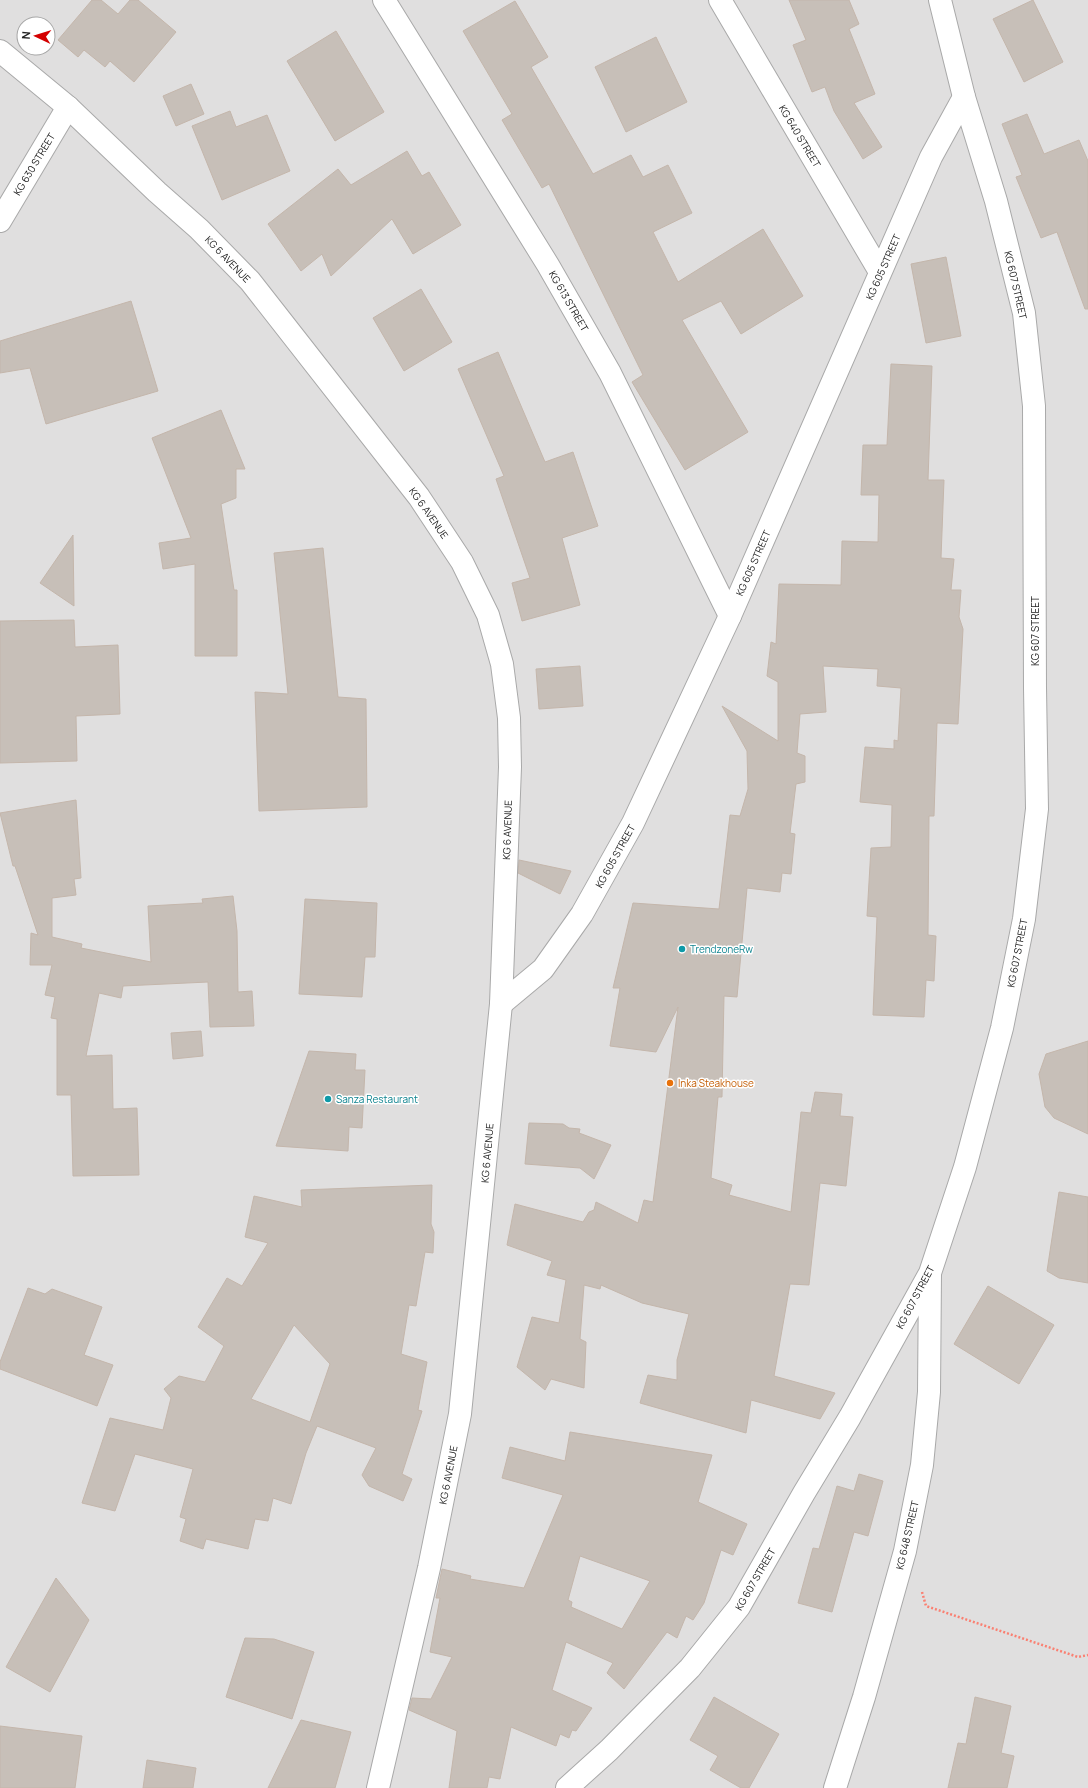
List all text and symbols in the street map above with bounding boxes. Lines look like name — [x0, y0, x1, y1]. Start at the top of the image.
north arrow — [16, 16, 56, 56]
text: N — [18, 31, 33, 40]
street label: KG 640 STREET — [776, 102, 824, 170]
street label: KG 630 STREET — [10, 130, 58, 198]
street label: KG 605 STREET — [862, 232, 904, 302]
street label: KG 6 AVENUE — [202, 233, 254, 286]
street label: KG 607 STREET — [1001, 249, 1031, 321]
street label: KG 613 STREET — [546, 268, 592, 334]
street label: KG 6 AVENUE — [406, 484, 452, 542]
street label: KG 605 STREET — [732, 528, 774, 598]
street label: KG 607 STREET — [1028, 596, 1042, 666]
street label: KG 6 AVENUE — [499, 800, 515, 860]
street label: KG 605 STREET — [592, 822, 638, 890]
street label: KG 607 STREET — [1003, 917, 1031, 989]
place label: TrendzoneRw — [690, 942, 753, 956]
marker: TrendzoneRw — [677, 944, 687, 954]
place label: Inka Steakhouse — [678, 1076, 754, 1090]
marker: Inka Steakhouse — [665, 1078, 675, 1088]
place label: Sanza Restaurant — [336, 1092, 418, 1106]
marker: Sanza Restaurant — [323, 1094, 333, 1104]
street label: KG 6 AVENUE — [477, 1122, 497, 1183]
street label: KG 607 STREET — [892, 1263, 938, 1331]
street label: KG 6 AVENUE — [435, 1444, 461, 1506]
street label: KG 648 STREET — [892, 1499, 922, 1571]
street label: KG 607 STREET — [731, 1545, 779, 1613]

